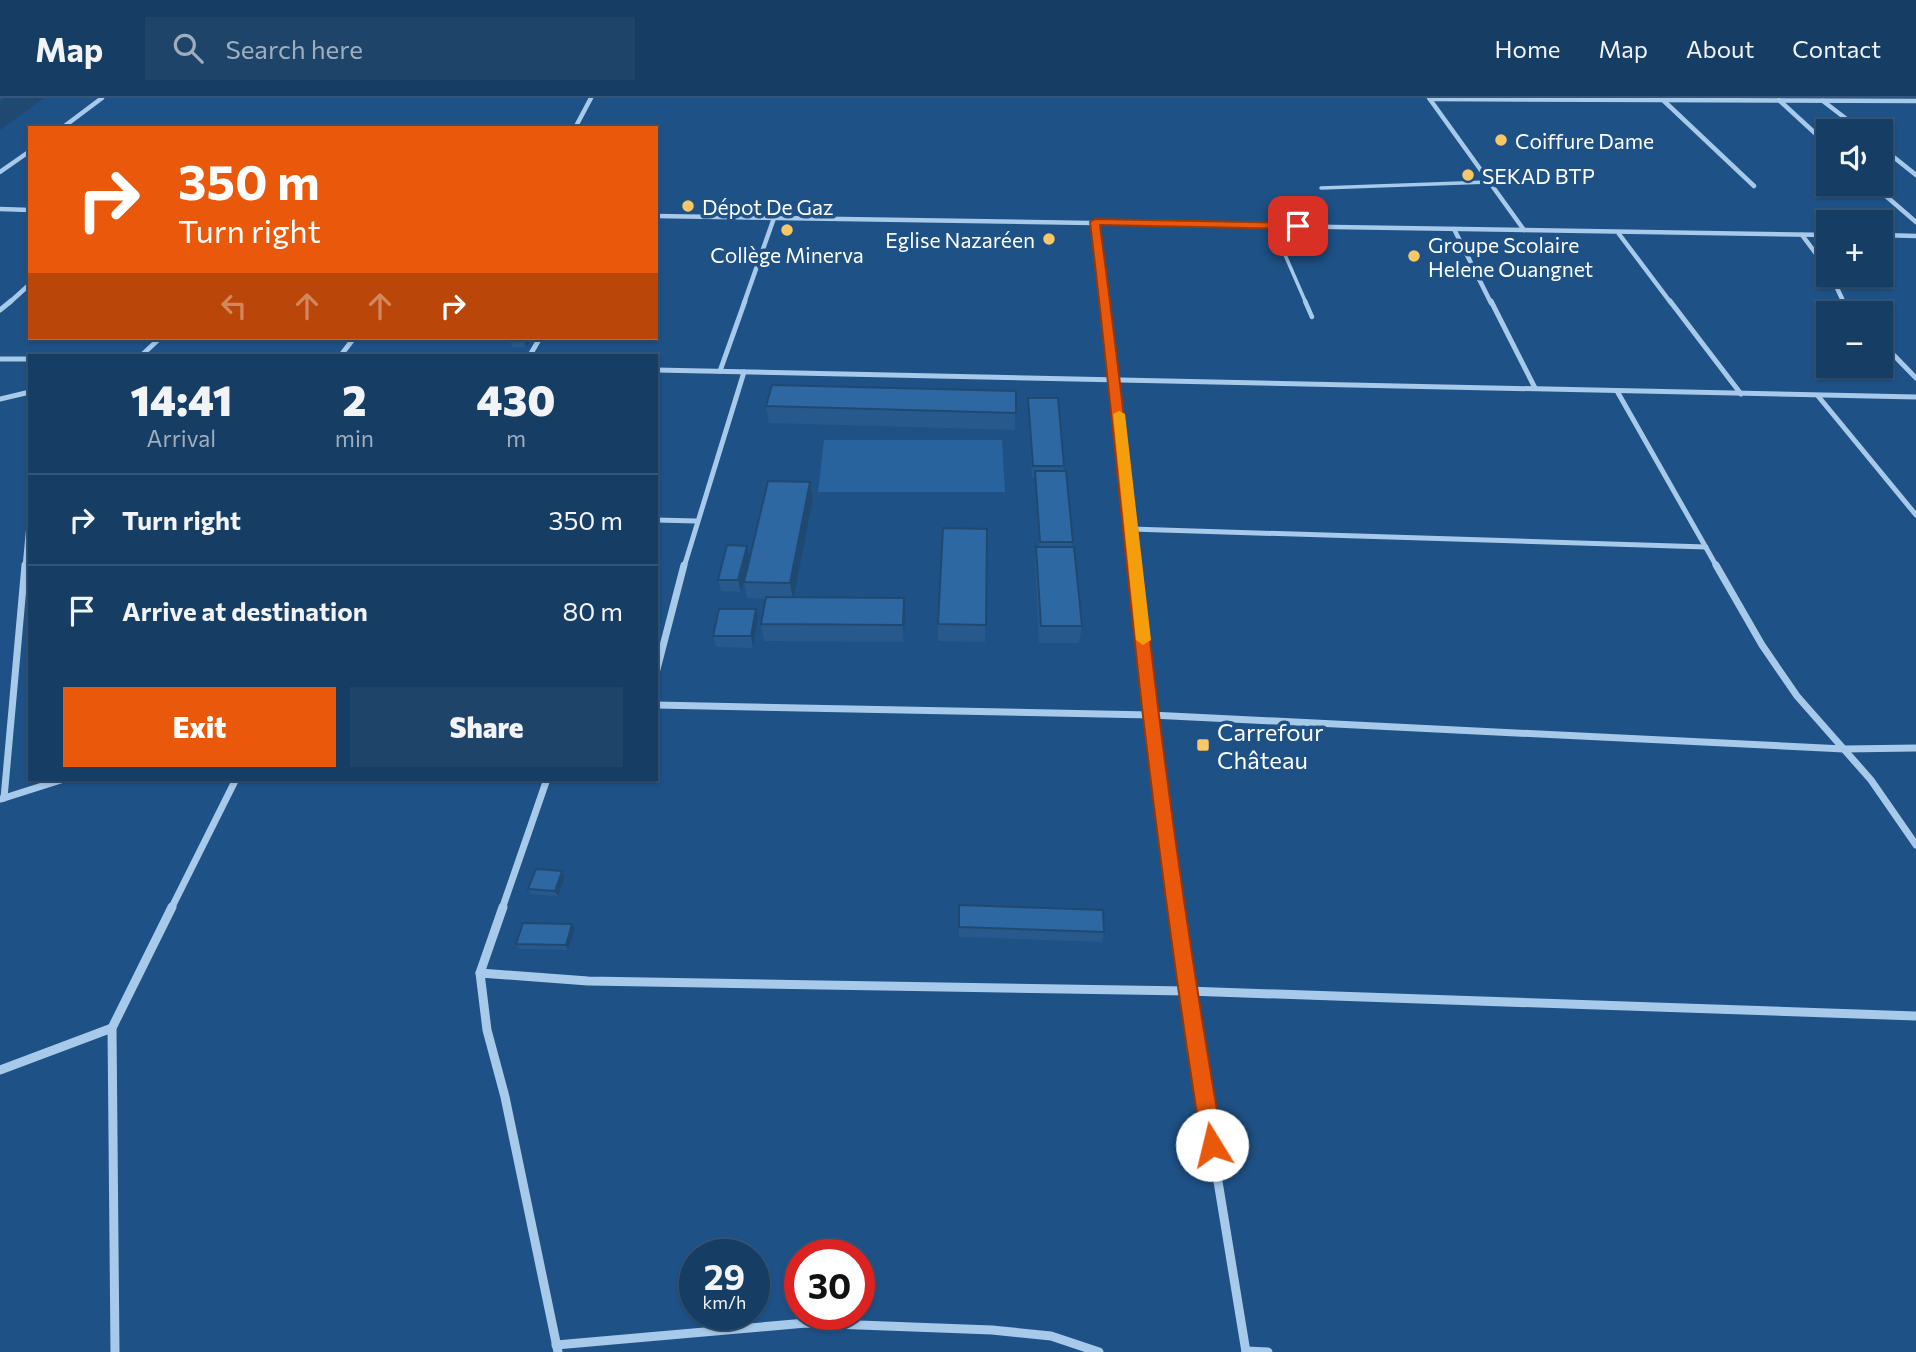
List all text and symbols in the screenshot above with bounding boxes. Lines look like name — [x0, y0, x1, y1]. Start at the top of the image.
search box — [145, 17, 635, 80]
text: Map — [35, 28, 103, 69]
icon: search — [169, 29, 207, 67]
text: Search here — [225, 33, 363, 64]
text: Home — [1495, 34, 1561, 63]
text: Map — [1599, 34, 1648, 63]
text: About — [1686, 34, 1754, 63]
text: Contact — [1792, 34, 1881, 63]
map controls — [1816, 119, 1893, 378]
button: sound — [1816, 119, 1893, 196]
place label: Coiffure Dame — [1515, 128, 1654, 153]
marker: Coiffure Dame — [1493, 132, 1509, 148]
text: 350 m — [178, 150, 320, 210]
icon: right — [63, 154, 154, 245]
place label: SEKAD BTP — [1482, 163, 1595, 188]
marker: SEKAD BTP — [1460, 167, 1476, 183]
place label: Dépot De Gaz — [702, 194, 833, 219]
pin — [1268, 196, 1328, 256]
marker: Dépot De Gaz — [680, 198, 696, 214]
icon: arrive — [1279, 207, 1317, 245]
text: Turn right — [178, 210, 321, 250]
button: + — [1816, 210, 1893, 287]
marker: Collège Minerva — [779, 222, 795, 238]
place label: Eglise Nazaréen — [885, 227, 1035, 252]
marker: Eglise Nazaréen — [1041, 231, 1057, 247]
place label: Groupe Scolaire Helene Ouangnet — [1428, 232, 1593, 281]
place label: Collège Minerva — [710, 242, 864, 267]
marker: Groupe Scolaire Helene Ouangnet — [1406, 248, 1422, 264]
icon: left — [215, 287, 253, 325]
icon: ahead — [288, 287, 326, 325]
icon: ahead — [361, 287, 399, 325]
icon: right — [434, 287, 472, 325]
button: − — [1816, 301, 1893, 378]
text: 14:41 — [130, 373, 232, 425]
text: 2 — [342, 373, 367, 425]
text: 430 — [476, 373, 556, 425]
text: Arrival — [147, 424, 216, 452]
text: min — [335, 424, 374, 452]
text: m — [506, 424, 526, 452]
icon: right — [63, 501, 101, 539]
text: Turn right — [122, 504, 241, 535]
text: 350 m — [549, 504, 623, 535]
icon: arrive — [63, 592, 101, 630]
text: Arrive at destination — [122, 595, 368, 626]
text: 80 m — [563, 595, 623, 626]
button: Exit — [63, 687, 336, 767]
button: Share — [350, 687, 623, 767]
place label: Carrefour Château — [1217, 717, 1324, 774]
marker: Carrefour Château — [1195, 737, 1211, 753]
position arrow — [1175, 1108, 1249, 1182]
speed limit sign: 30 — [784, 1239, 875, 1330]
text: 29 — [704, 1254, 745, 1297]
text: km/h — [703, 1291, 746, 1313]

